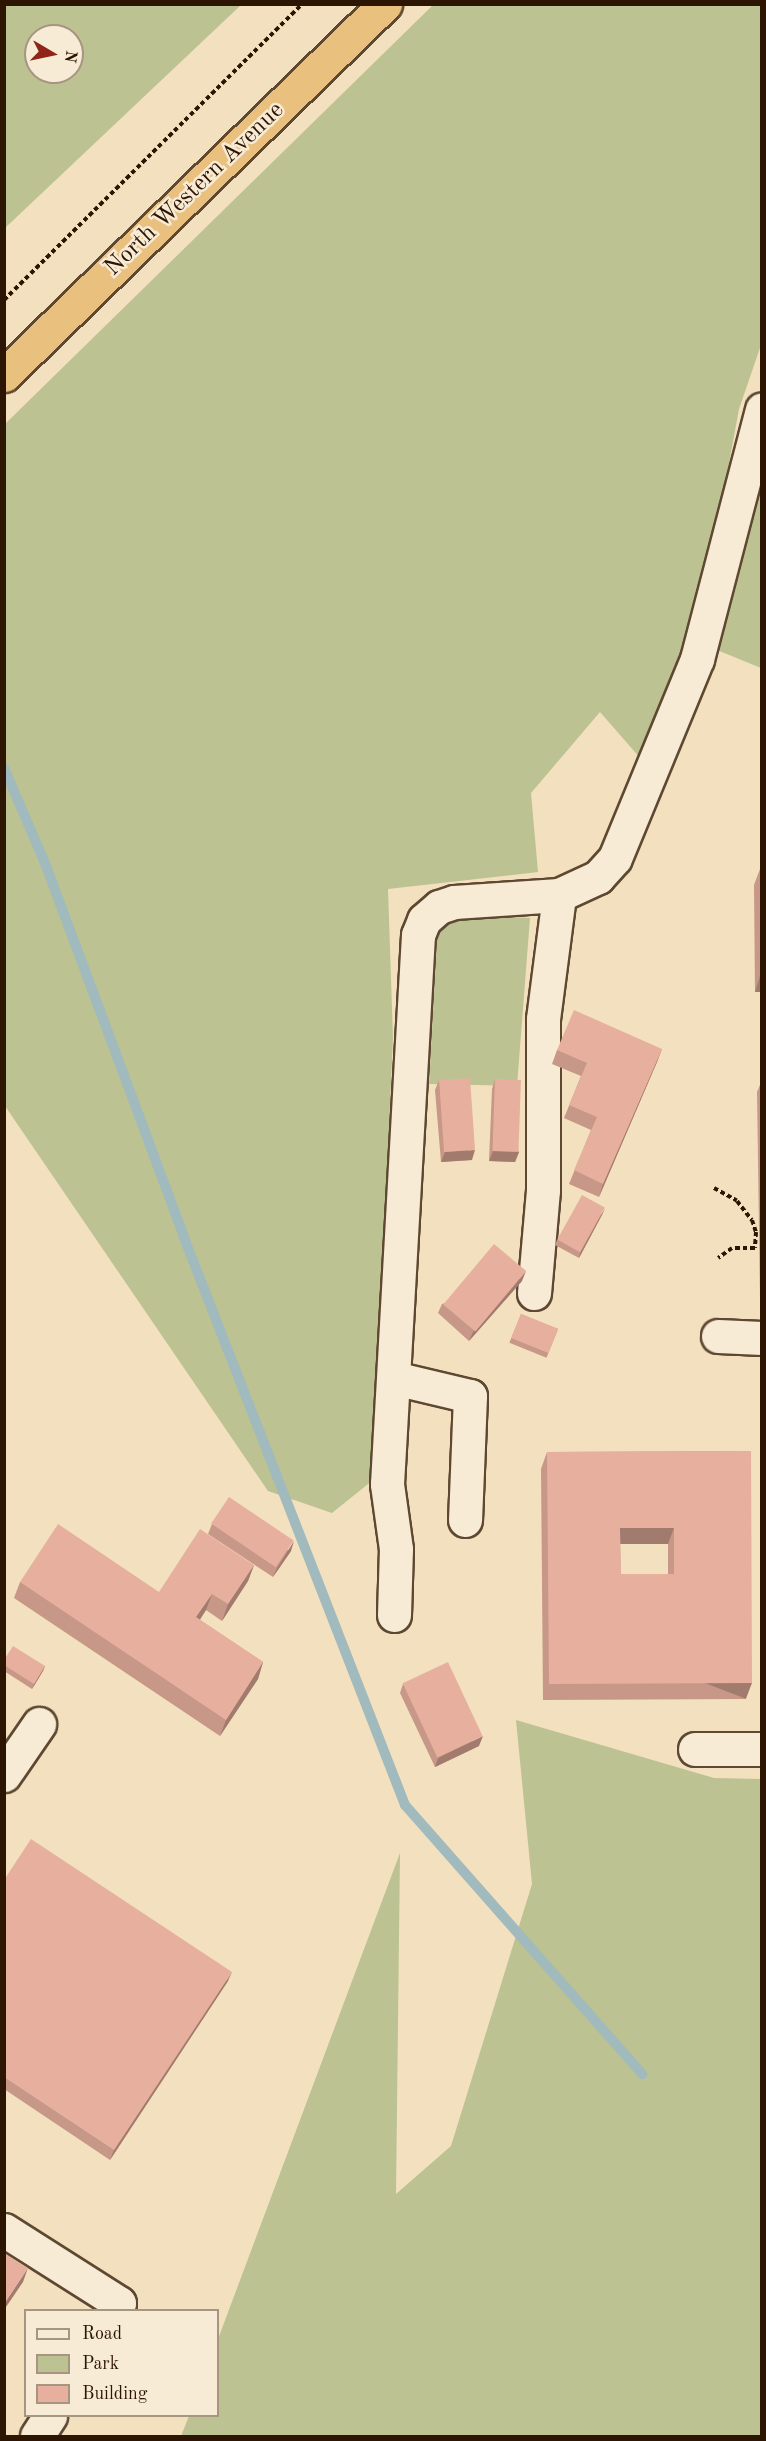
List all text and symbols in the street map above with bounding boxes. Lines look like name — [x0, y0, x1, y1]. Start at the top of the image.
north arrow — [24, 24, 84, 84]
text: N — [61, 49, 79, 64]
street label: North Western Avenue — [99, 97, 291, 283]
legend — [24, 2309, 219, 2417]
text: Road — [82, 2325, 122, 2343]
text: Park — [82, 2355, 119, 2373]
text: Building — [82, 2385, 147, 2403]

